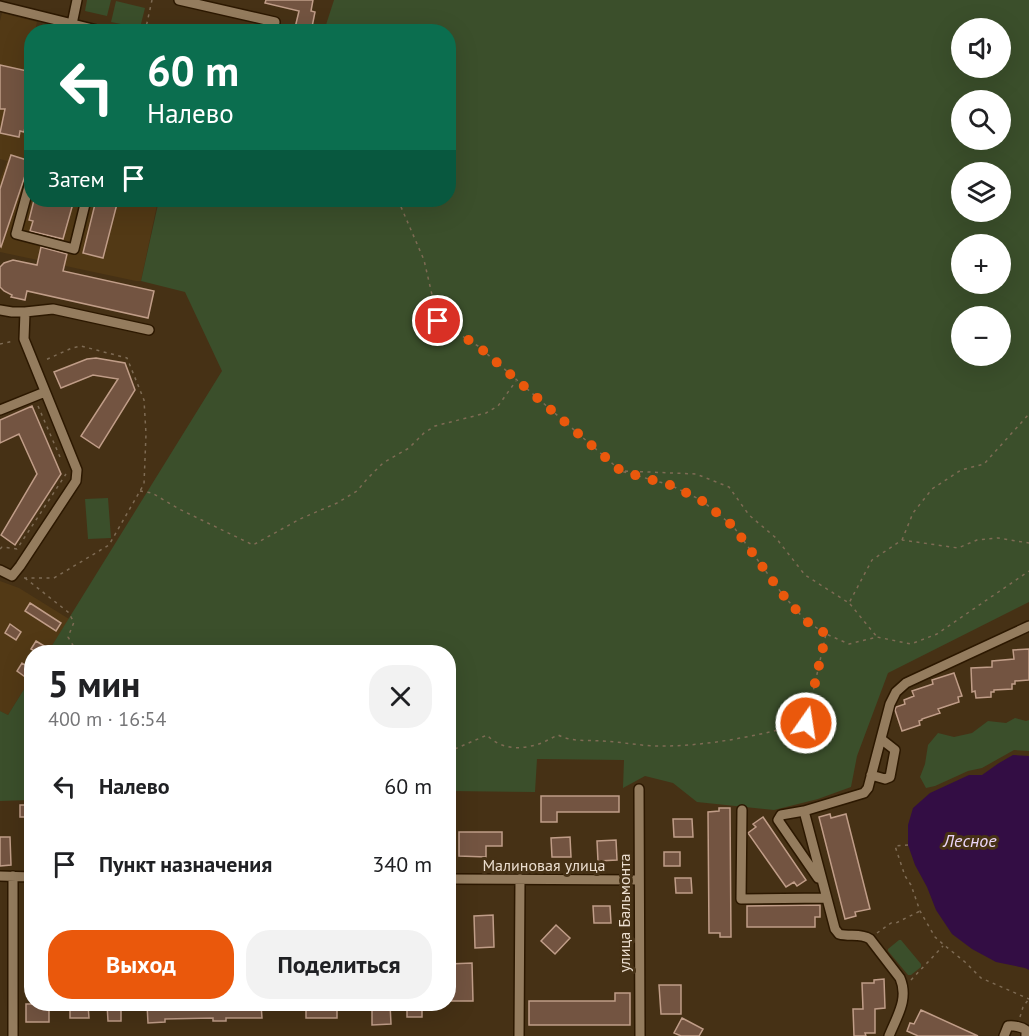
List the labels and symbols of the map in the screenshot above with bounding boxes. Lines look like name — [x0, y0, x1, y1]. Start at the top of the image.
pin — [412, 295, 463, 346]
position arrow — [774, 691, 838, 755]
water label: Лесное — [942, 829, 997, 852]
street label: улица Бальмонта — [614, 853, 634, 973]
street label: Малиновая улица — [482, 855, 606, 875]

